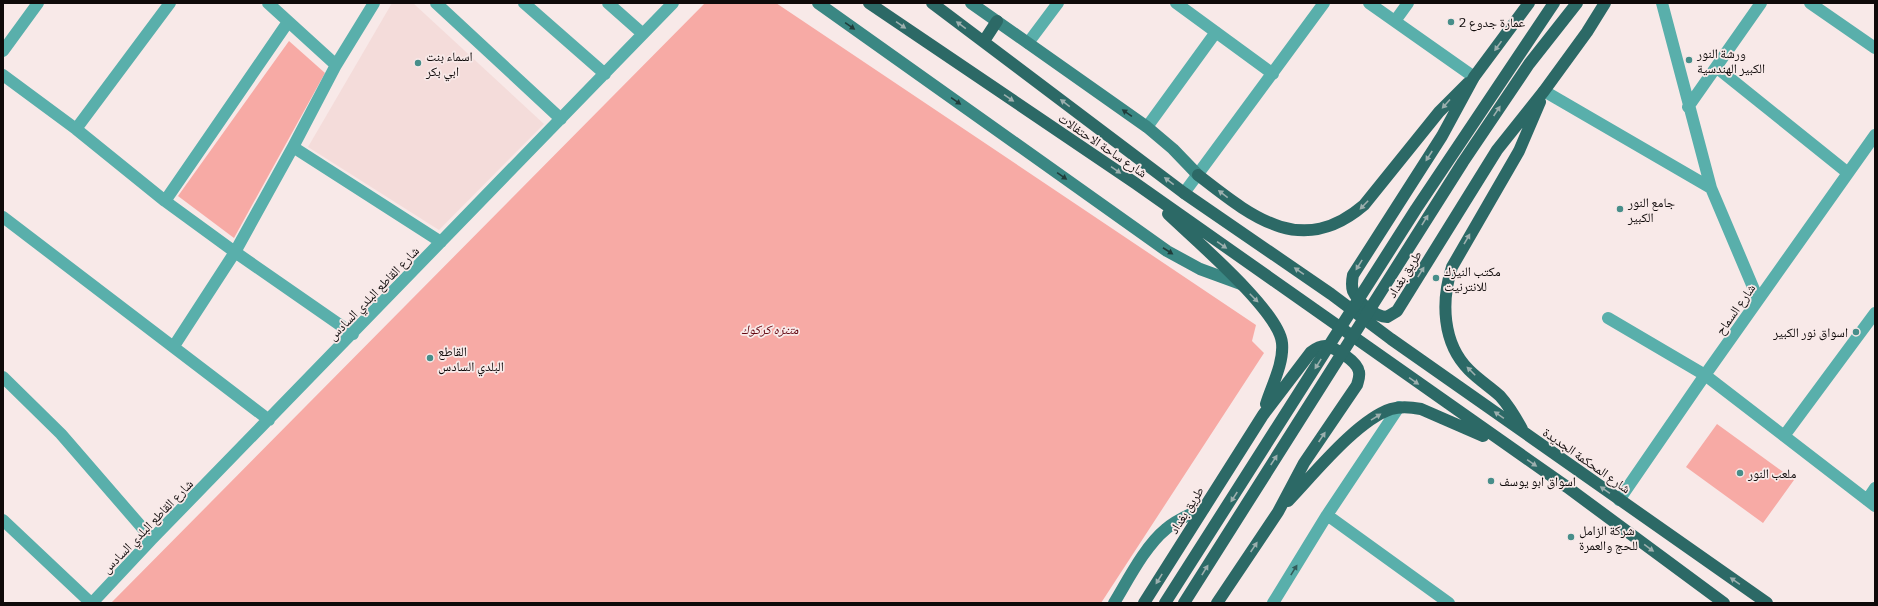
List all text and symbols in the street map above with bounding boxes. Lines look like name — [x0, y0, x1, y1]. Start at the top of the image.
place label: عمارة جدوع 2 — [1459, 15, 1526, 32]
marker: عمارة جدوع 2 — [1446, 17, 1456, 27]
one-way arrow — [896, 21, 906, 29]
one-way arrow — [956, 21, 967, 29]
one-way arrow — [845, 22, 855, 30]
one-way arrow — [1494, 40, 1502, 51]
place label: ورشة النور الكبير الهندسية — [1696, 46, 1765, 77]
place label: اسماء بنت ابي بكر — [425, 49, 473, 82]
marker: ورشة النور الكبير الهندسية — [1684, 55, 1694, 65]
marker: اسماء بنت ابي بكر — [413, 58, 423, 68]
one-way arrow — [1003, 94, 1014, 102]
one-way arrow — [951, 97, 961, 105]
one-way arrow — [1060, 99, 1071, 107]
one-way arrow — [1442, 99, 1451, 109]
one-way arrow — [1493, 106, 1501, 116]
one-way arrow — [1121, 109, 1132, 117]
street label: شارع ساحة الاحتفالات — [1054, 110, 1150, 182]
one-way arrow — [1425, 151, 1433, 161]
one-way arrow — [1110, 167, 1122, 174]
one-way arrow — [1057, 172, 1067, 180]
one-way arrow — [1164, 177, 1175, 185]
one-way arrow — [1217, 190, 1228, 198]
place label: جامع النور الكبير — [1627, 195, 1675, 226]
one-way arrow — [1359, 200, 1369, 210]
marker: جامع النور الكبير — [1615, 204, 1625, 214]
one-way arrow — [1422, 214, 1429, 225]
one-way arrow — [1464, 233, 1471, 245]
one-way arrow — [1217, 241, 1228, 249]
street label: شارع القاطع البلدي السادس — [325, 243, 424, 346]
one-way arrow — [1162, 248, 1174, 255]
street label: طريق بغداد — [1384, 248, 1426, 301]
one-way arrow — [1355, 259, 1362, 271]
place label: مكتب النيزك للانترنيت — [1444, 264, 1501, 295]
one-way arrow — [1294, 267, 1304, 275]
one-way arrow — [1417, 267, 1425, 277]
marker: مكتب النيزك للانترنيت — [1431, 273, 1441, 283]
street label: شارع السماح — [1712, 281, 1760, 339]
one-way arrow — [1249, 293, 1259, 303]
park label: متنزه كركوك — [742, 322, 798, 337]
place label: اسواق نور الكبير — [1772, 325, 1848, 341]
marker: اسواق نور الكبير — [1851, 327, 1861, 337]
place label: القاطع البلدي السادس — [438, 344, 504, 377]
marker: القاطع البلدي السادس — [425, 353, 435, 363]
one-way arrow — [1314, 358, 1322, 369]
one-way arrow — [1466, 366, 1476, 376]
one-way arrow — [1409, 377, 1419, 385]
one-way arrow — [1494, 411, 1505, 419]
one-way arrow — [1371, 413, 1381, 421]
street label: شارع المحكمة الجديدة — [1539, 425, 1633, 498]
one-way arrow — [1318, 431, 1326, 442]
one-way arrow — [1270, 455, 1278, 465]
one-way arrow — [1527, 459, 1537, 467]
place label: ملعب النور — [1747, 466, 1797, 482]
marker: ملعب النور — [1735, 468, 1745, 478]
place label: اسواق ابو يوسف — [1499, 474, 1576, 490]
street label: شارع القاطع البلدي السادس — [99, 476, 198, 579]
marker: اسواق ابو يوسف — [1486, 476, 1496, 486]
street label: طريق بغداد — [1166, 484, 1208, 537]
one-way arrow — [1600, 486, 1611, 494]
one-way arrow — [1230, 491, 1237, 503]
place label: شركة الزامل للحج والعمرة — [1579, 523, 1638, 555]
marker: شركة الزامل للحج والعمرة — [1566, 532, 1576, 542]
one-way arrow — [1250, 542, 1258, 552]
one-way arrow — [1643, 543, 1654, 552]
one-way arrow — [1201, 565, 1209, 575]
one-way arrow — [1290, 565, 1298, 575]
one-way arrow — [1155, 573, 1162, 585]
one-way arrow — [1730, 577, 1740, 585]

